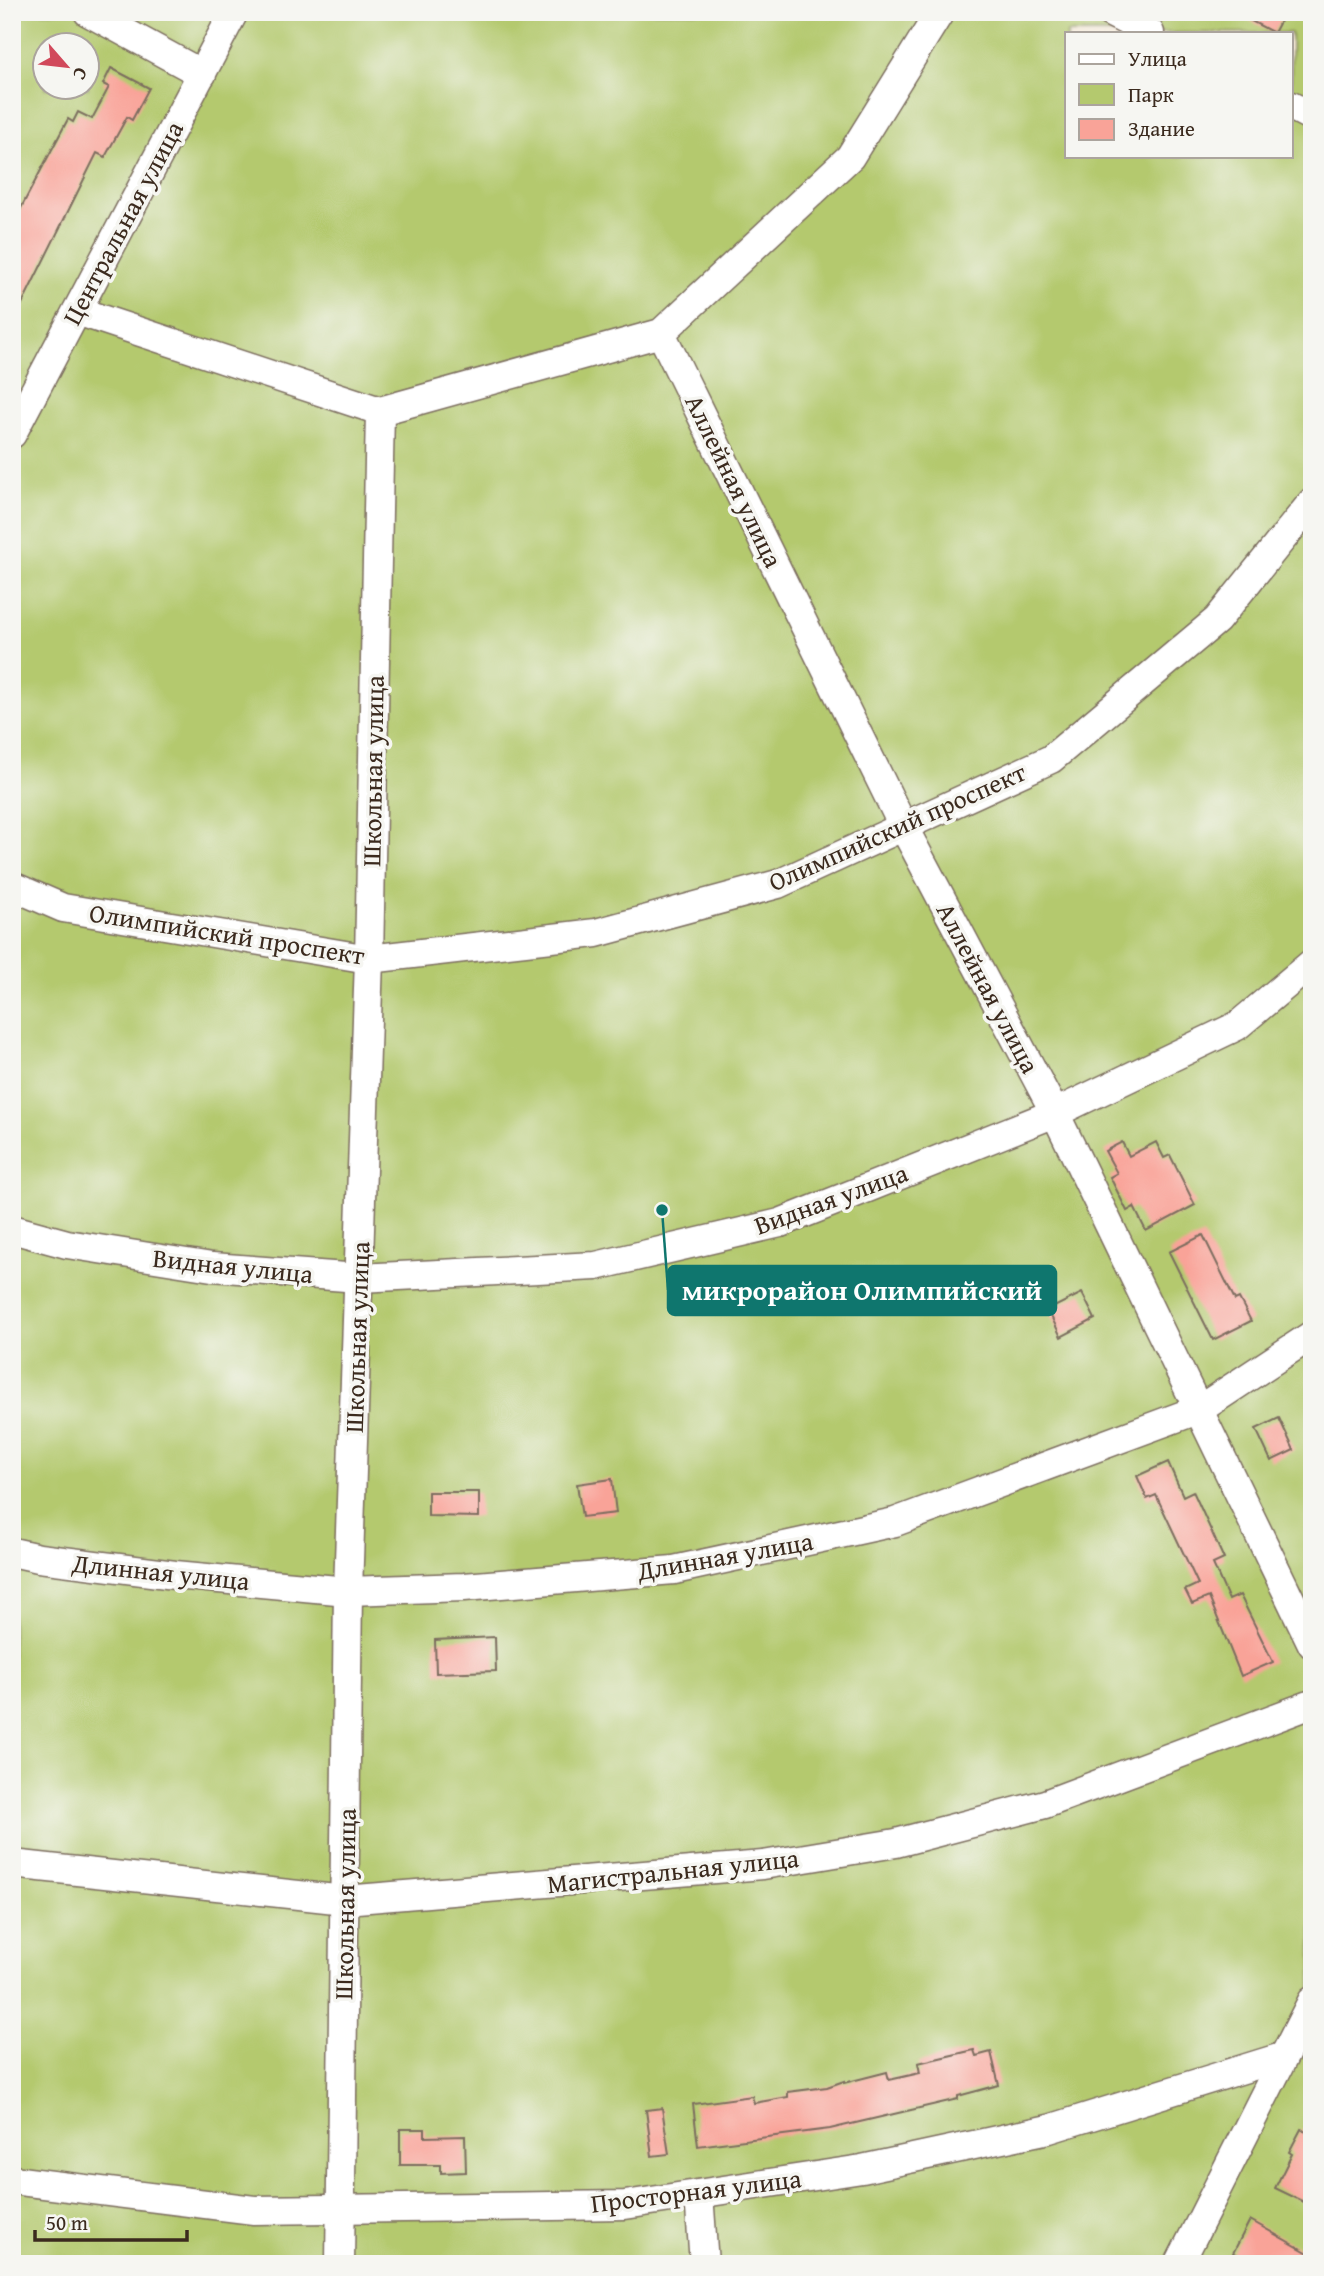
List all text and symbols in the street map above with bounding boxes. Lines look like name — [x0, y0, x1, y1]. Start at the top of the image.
north arrow — [32, 32, 102, 102]
legend — [1065, 32, 1292, 158]
text: Улица — [1128, 43, 1187, 74]
text: С — [66, 63, 96, 86]
text: Парк — [1128, 79, 1174, 110]
street label: Центральная улица — [52, 113, 193, 332]
text: Здание — [1128, 113, 1195, 144]
street label: Аллейная улица — [676, 387, 794, 575]
street label: Школьная улица — [351, 674, 394, 867]
street label: Олимпийский проспект — [762, 752, 1032, 901]
street label: Олимпийский проспект — [87, 893, 368, 975]
street label: Аллейная улица — [927, 895, 1050, 1081]
street label: Видная улица — [749, 1152, 914, 1244]
street label: Видная улица — [151, 1238, 316, 1293]
street label: Школьная улица — [334, 1240, 379, 1433]
callout: микрорайон Олимпийский — [668, 1266, 1056, 1315]
text: микрорайон Олимпийский — [682, 1269, 1042, 1310]
street label: Длинная улица — [633, 1521, 817, 1590]
street label: Длинная улица — [69, 1543, 252, 1600]
street label: Школьная улица — [323, 1807, 366, 2000]
street label: Магистральная улица — [545, 1838, 801, 1903]
street label: Просторная улица — [588, 2158, 804, 2223]
scale bar — [35, 2199, 187, 2243]
text: 50 m — [46, 2207, 88, 2238]

